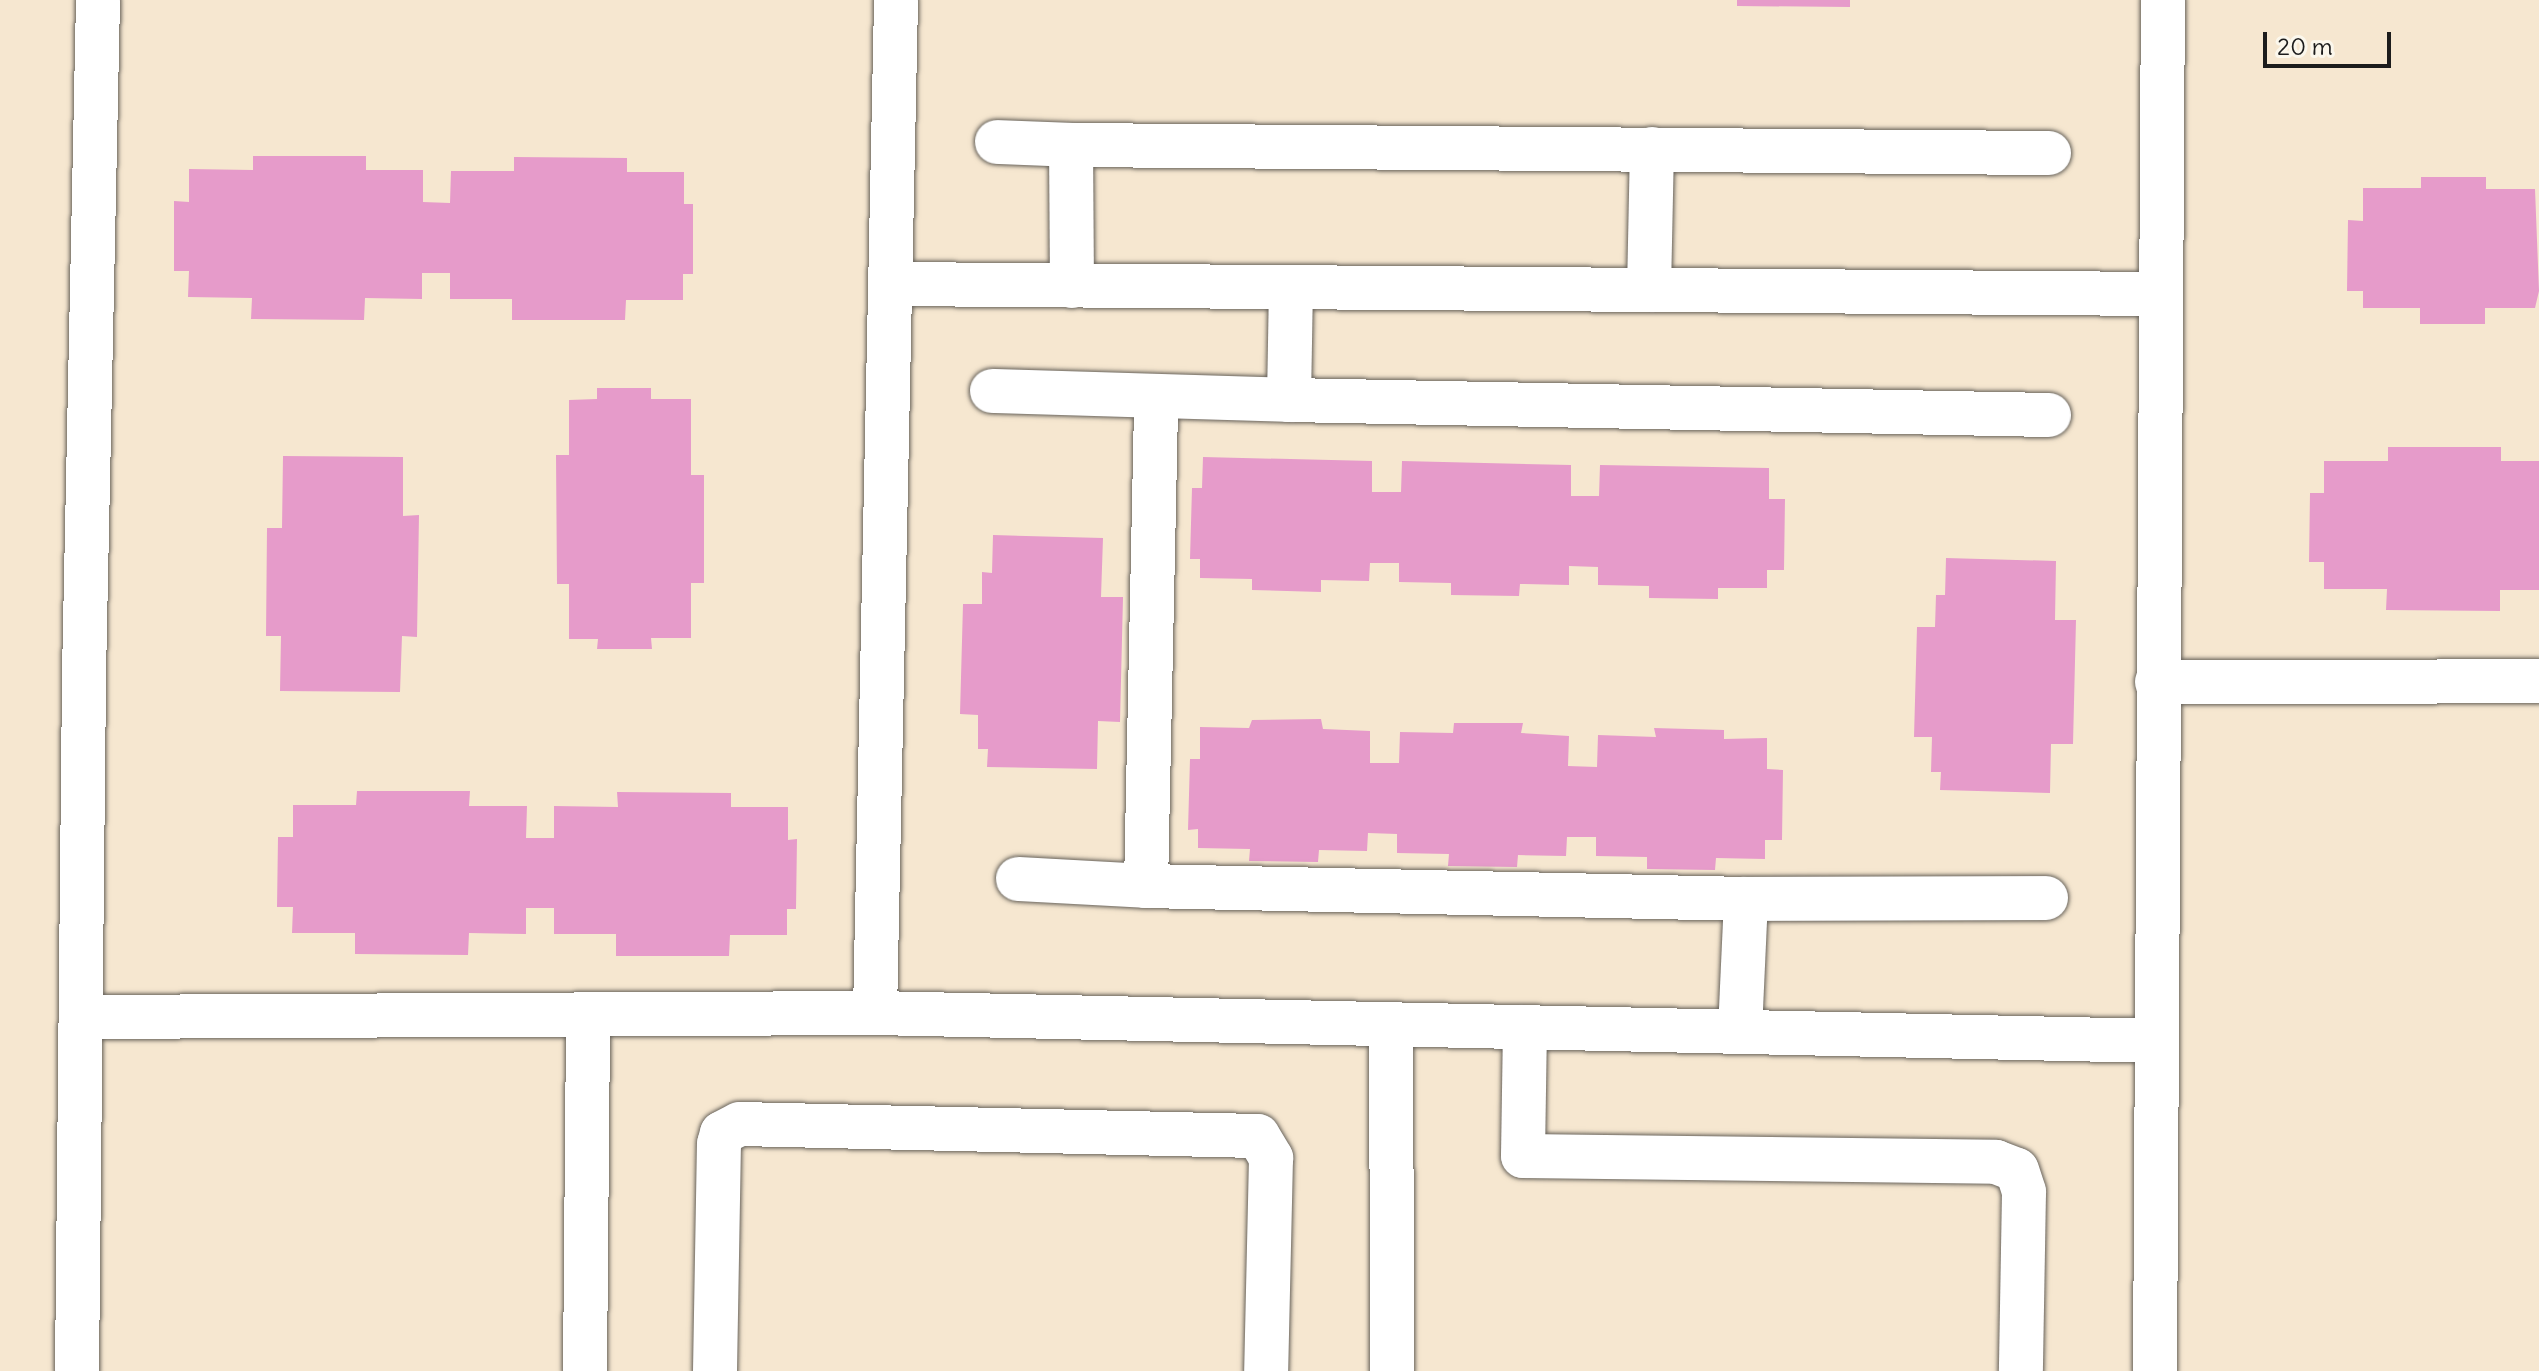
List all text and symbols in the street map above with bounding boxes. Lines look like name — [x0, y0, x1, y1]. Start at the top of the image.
scale bar — [2267, 16, 2395, 66]
text: 20 m — [2277, 31, 2333, 61]

